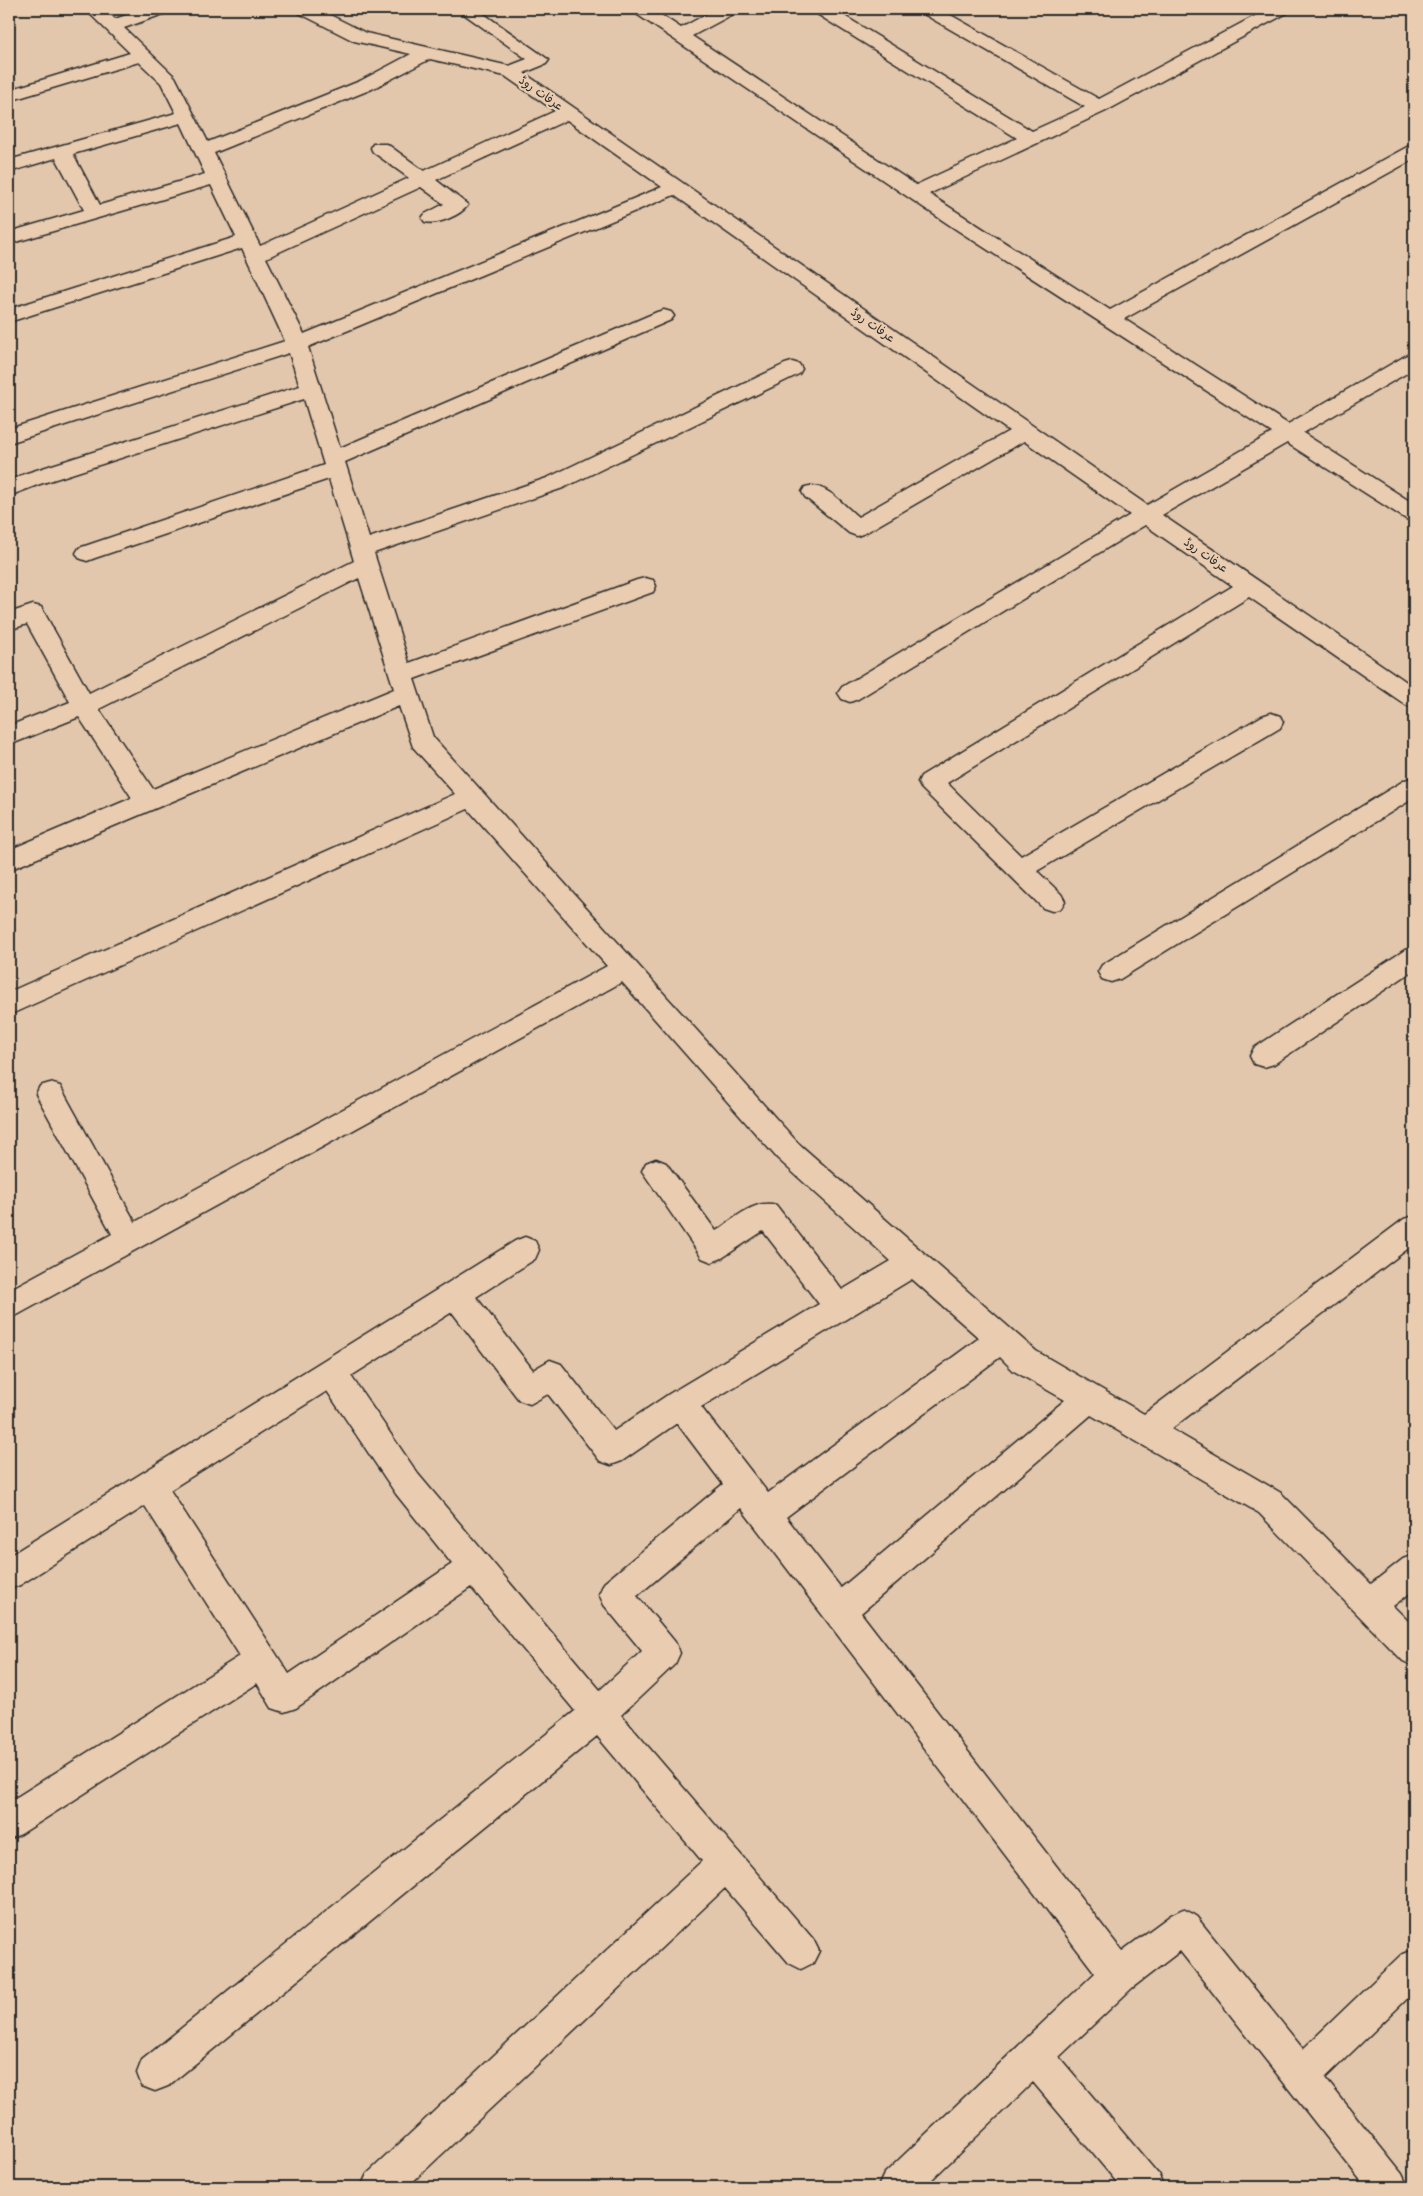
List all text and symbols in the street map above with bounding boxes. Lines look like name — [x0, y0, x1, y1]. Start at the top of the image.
street label: عرفات روڈ — [516, 73, 566, 114]
street label: عرفات روڈ — [848, 305, 898, 346]
street label: عرفات روڈ — [1181, 535, 1231, 576]

